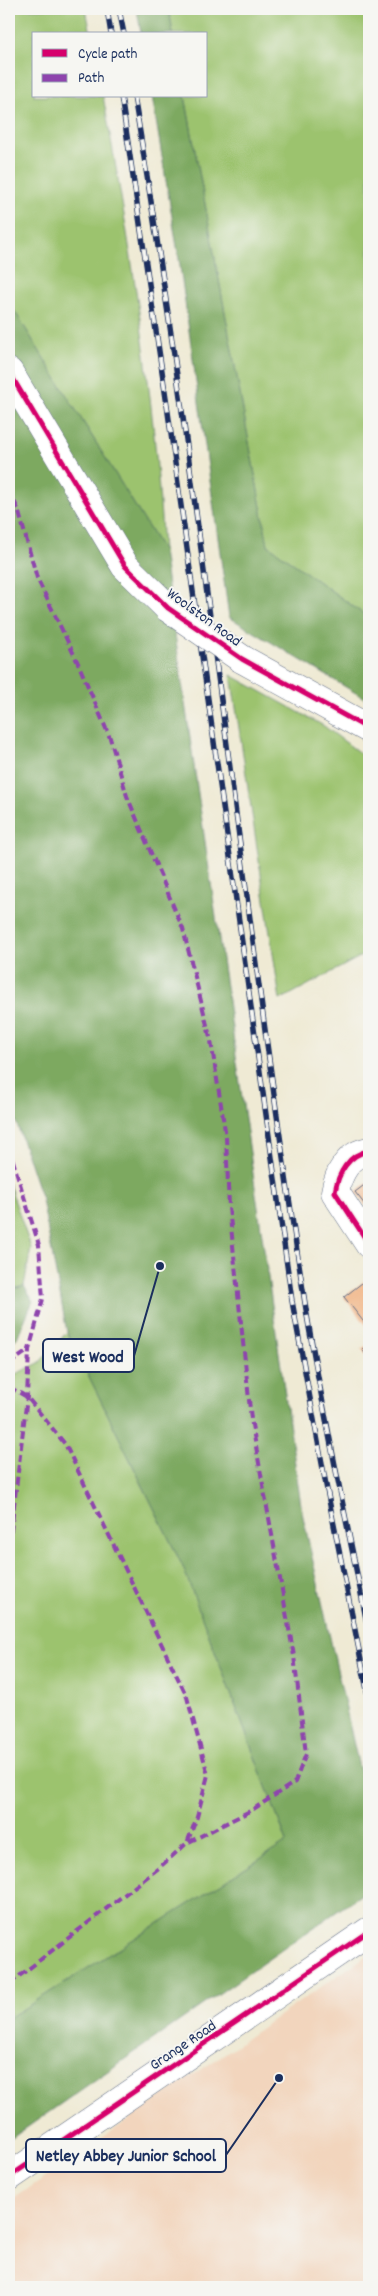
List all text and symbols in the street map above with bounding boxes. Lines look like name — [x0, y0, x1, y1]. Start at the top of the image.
legend — [32, 32, 208, 98]
text: Cycle path — [78, 44, 138, 66]
text: Path — [78, 68, 104, 90]
street label: Woolston Road — [161, 583, 246, 653]
callout: West Wood — [43, 1339, 134, 1372]
text: West Wood — [52, 1346, 124, 1371]
street label: Grange Road — [145, 2015, 222, 2077]
callout: Netley Abbey Junior School — [26, 2139, 226, 2172]
text: Netley Abbey Junior School — [36, 2145, 217, 2170]

